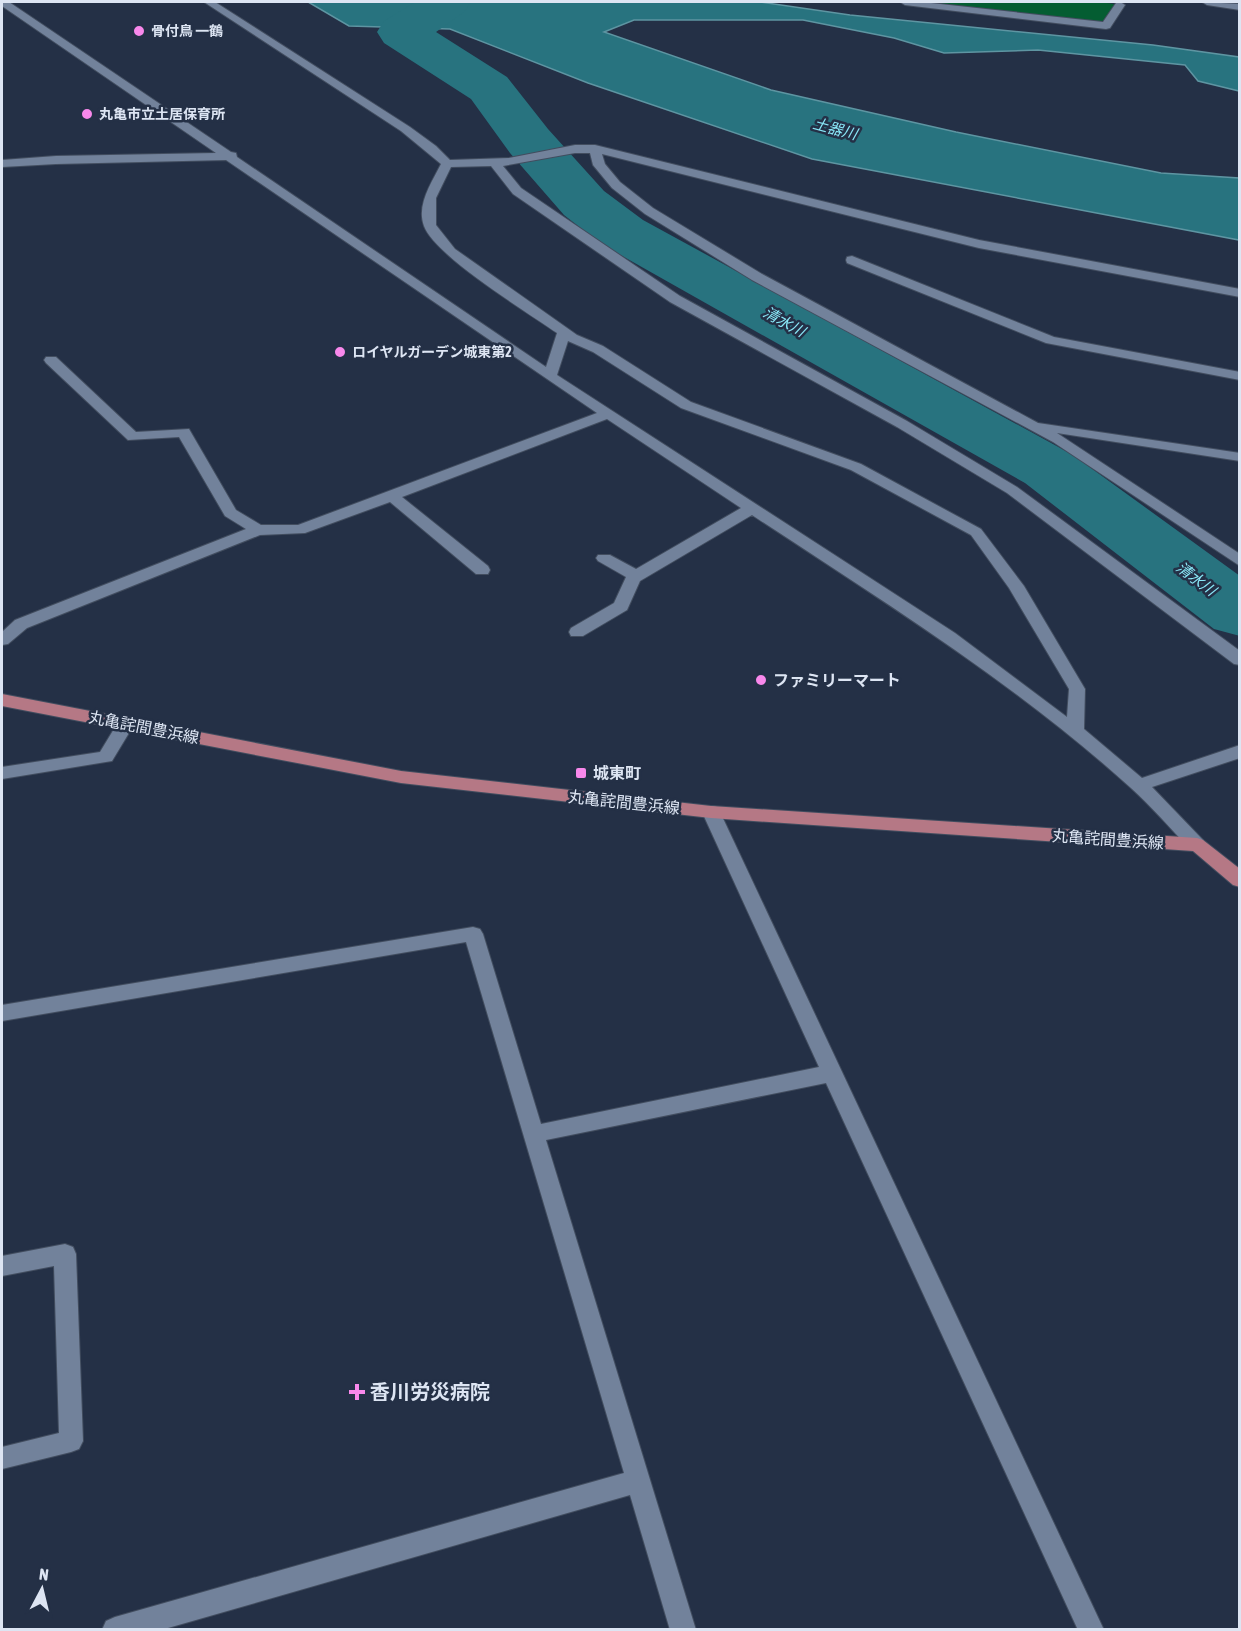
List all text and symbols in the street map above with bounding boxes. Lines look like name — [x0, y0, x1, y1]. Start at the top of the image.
place label: 骨付鳥 一鶴 — [151, 23, 223, 39]
marker: 骨付鳥 一鶴 — [132, 24, 146, 38]
place label: 丸亀市立土居保育所 — [99, 106, 225, 122]
marker: 丸亀市立土居保育所 — [80, 107, 94, 121]
water label: 土器川 — [811, 114, 861, 143]
water label: 清水川 — [760, 303, 810, 341]
place label: ロイヤルガーデン城東第2 — [352, 344, 512, 360]
marker: ロイヤルガーデン城東第2 — [333, 345, 347, 359]
water label: 清水川 — [1173, 558, 1221, 600]
place label: ファミリーマート — [773, 671, 901, 689]
marker: ファミリーマート — [754, 673, 768, 687]
street label: 丸亀詫間豊浜線 — [87, 707, 201, 747]
place label: 城東町 — [593, 764, 641, 782]
marker: 城東町 — [574, 766, 588, 780]
street label: 丸亀詫間豊浜線 — [567, 787, 681, 817]
street label: 丸亀詫間豊浜線 — [1052, 826, 1164, 852]
place label: 香川労災病院 — [370, 1380, 490, 1403]
marker: 香川労災病院 — [348, 1383, 366, 1401]
north arrow — [12, 1559, 72, 1619]
text: N — [38, 1565, 50, 1584]

